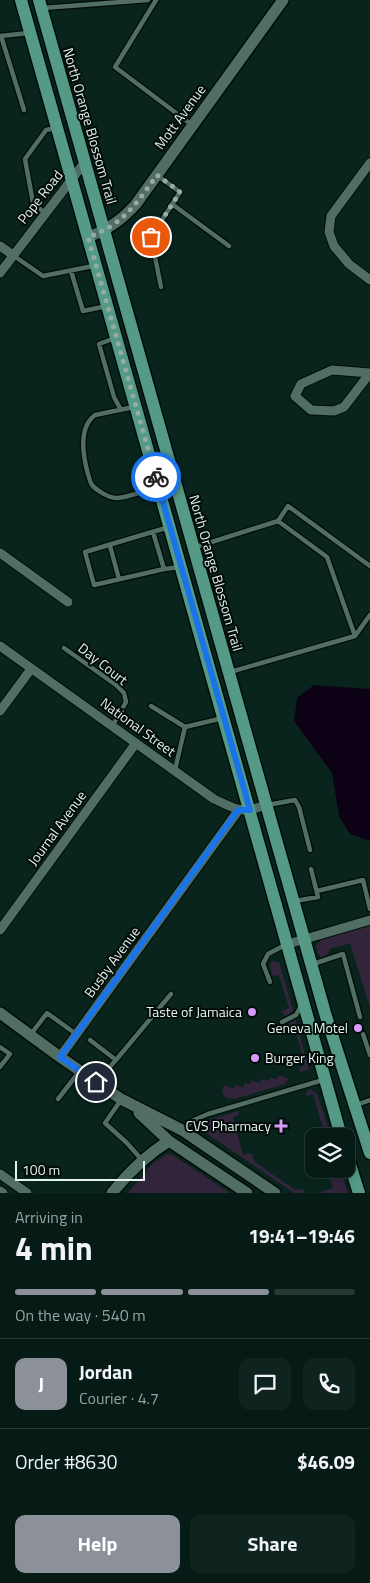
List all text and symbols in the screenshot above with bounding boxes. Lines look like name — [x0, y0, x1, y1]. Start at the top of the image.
street label: North Orange Blossom Trail — [58, 45, 123, 207]
street label: Mott Avenue — [149, 80, 210, 154]
street label: Pope Road — [12, 165, 67, 228]
pin — [130, 216, 172, 258]
icon: bag — [137, 223, 165, 251]
courier — [131, 452, 181, 502]
icon: bike — [142, 463, 170, 491]
street label: North Orange Blossom Trail — [184, 492, 249, 654]
street label: Day Court — [74, 638, 133, 690]
street label: National Street — [96, 692, 180, 761]
street label: Journal Avenue — [22, 786, 91, 870]
street label: Busby Avenue — [79, 922, 145, 1002]
place label: Taste of Jamaica — [146, 1001, 242, 1022]
marker: Taste of Jamaica — [246, 1006, 258, 1018]
place label: Geneva Motel — [267, 1017, 348, 1038]
marker: Geneva Motel — [352, 1022, 364, 1034]
place label: Burger King — [265, 1047, 334, 1068]
marker: Burger King — [249, 1052, 261, 1064]
pin — [75, 1061, 117, 1103]
icon: home — [82, 1068, 110, 1096]
place label: CVS Pharmacy — [185, 1115, 271, 1136]
marker: CVS Pharmacy — [275, 1120, 287, 1132]
map controls — [305, 1128, 355, 1178]
button: layers — [305, 1128, 355, 1178]
scale bar — [15, 1158, 145, 1181]
text: 100 m — [22, 1159, 60, 1180]
text: Arriving in — [15, 1205, 83, 1229]
text: 19:41–19:46 — [248, 1221, 355, 1250]
text: 4 min — [15, 1224, 93, 1272]
text: On the way · 540 m — [15, 1303, 146, 1327]
text: Jordan — [79, 1357, 132, 1386]
button: chat — [239, 1358, 291, 1410]
button: phone — [303, 1358, 355, 1410]
text: J — [38, 1369, 44, 1398]
text: Courier · 4.7 — [79, 1386, 159, 1410]
text: Order #8630 — [15, 1447, 117, 1476]
text: $46.09 — [297, 1447, 355, 1476]
button: Help — [15, 1515, 180, 1573]
button: Share — [190, 1515, 355, 1573]

